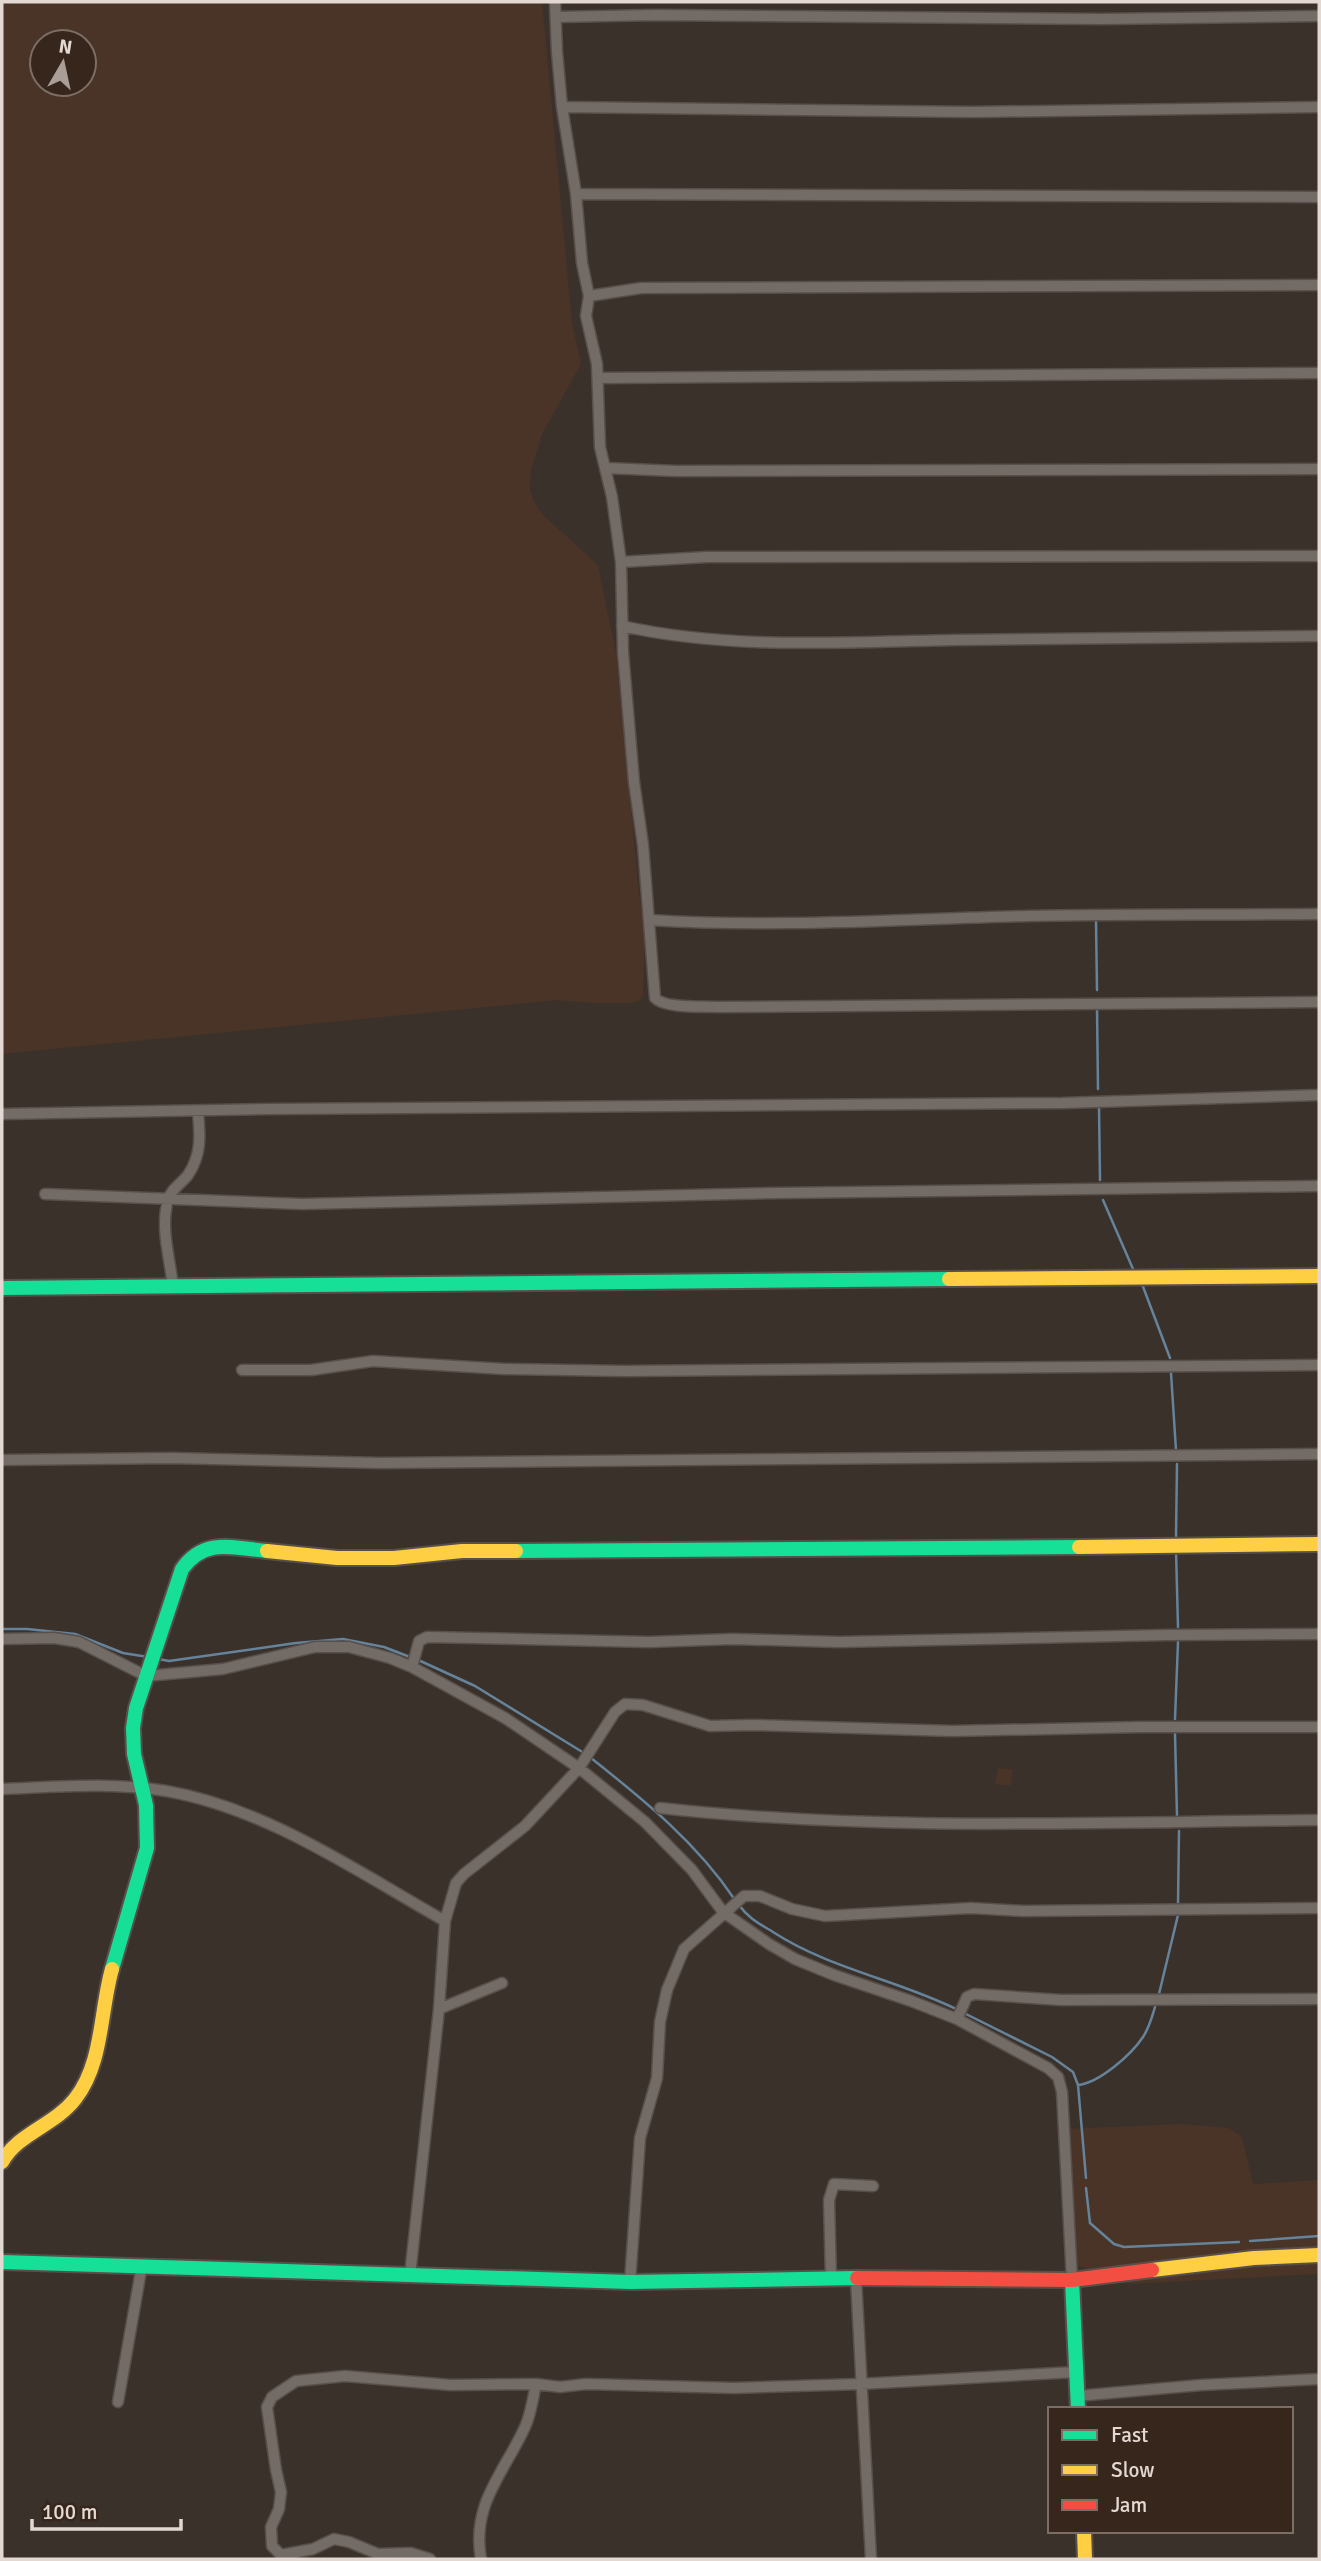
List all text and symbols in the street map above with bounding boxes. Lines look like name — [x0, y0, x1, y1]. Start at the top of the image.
north arrow — [28, 28, 98, 98]
text: N — [57, 34, 74, 60]
legend — [1048, 2407, 1293, 2533]
text: Fast — [1111, 2422, 1148, 2448]
text: Slow — [1111, 2457, 1155, 2483]
scale bar — [32, 2488, 180, 2532]
text: Jam — [1111, 2492, 1147, 2518]
text: 100 m — [42, 2499, 97, 2525]

